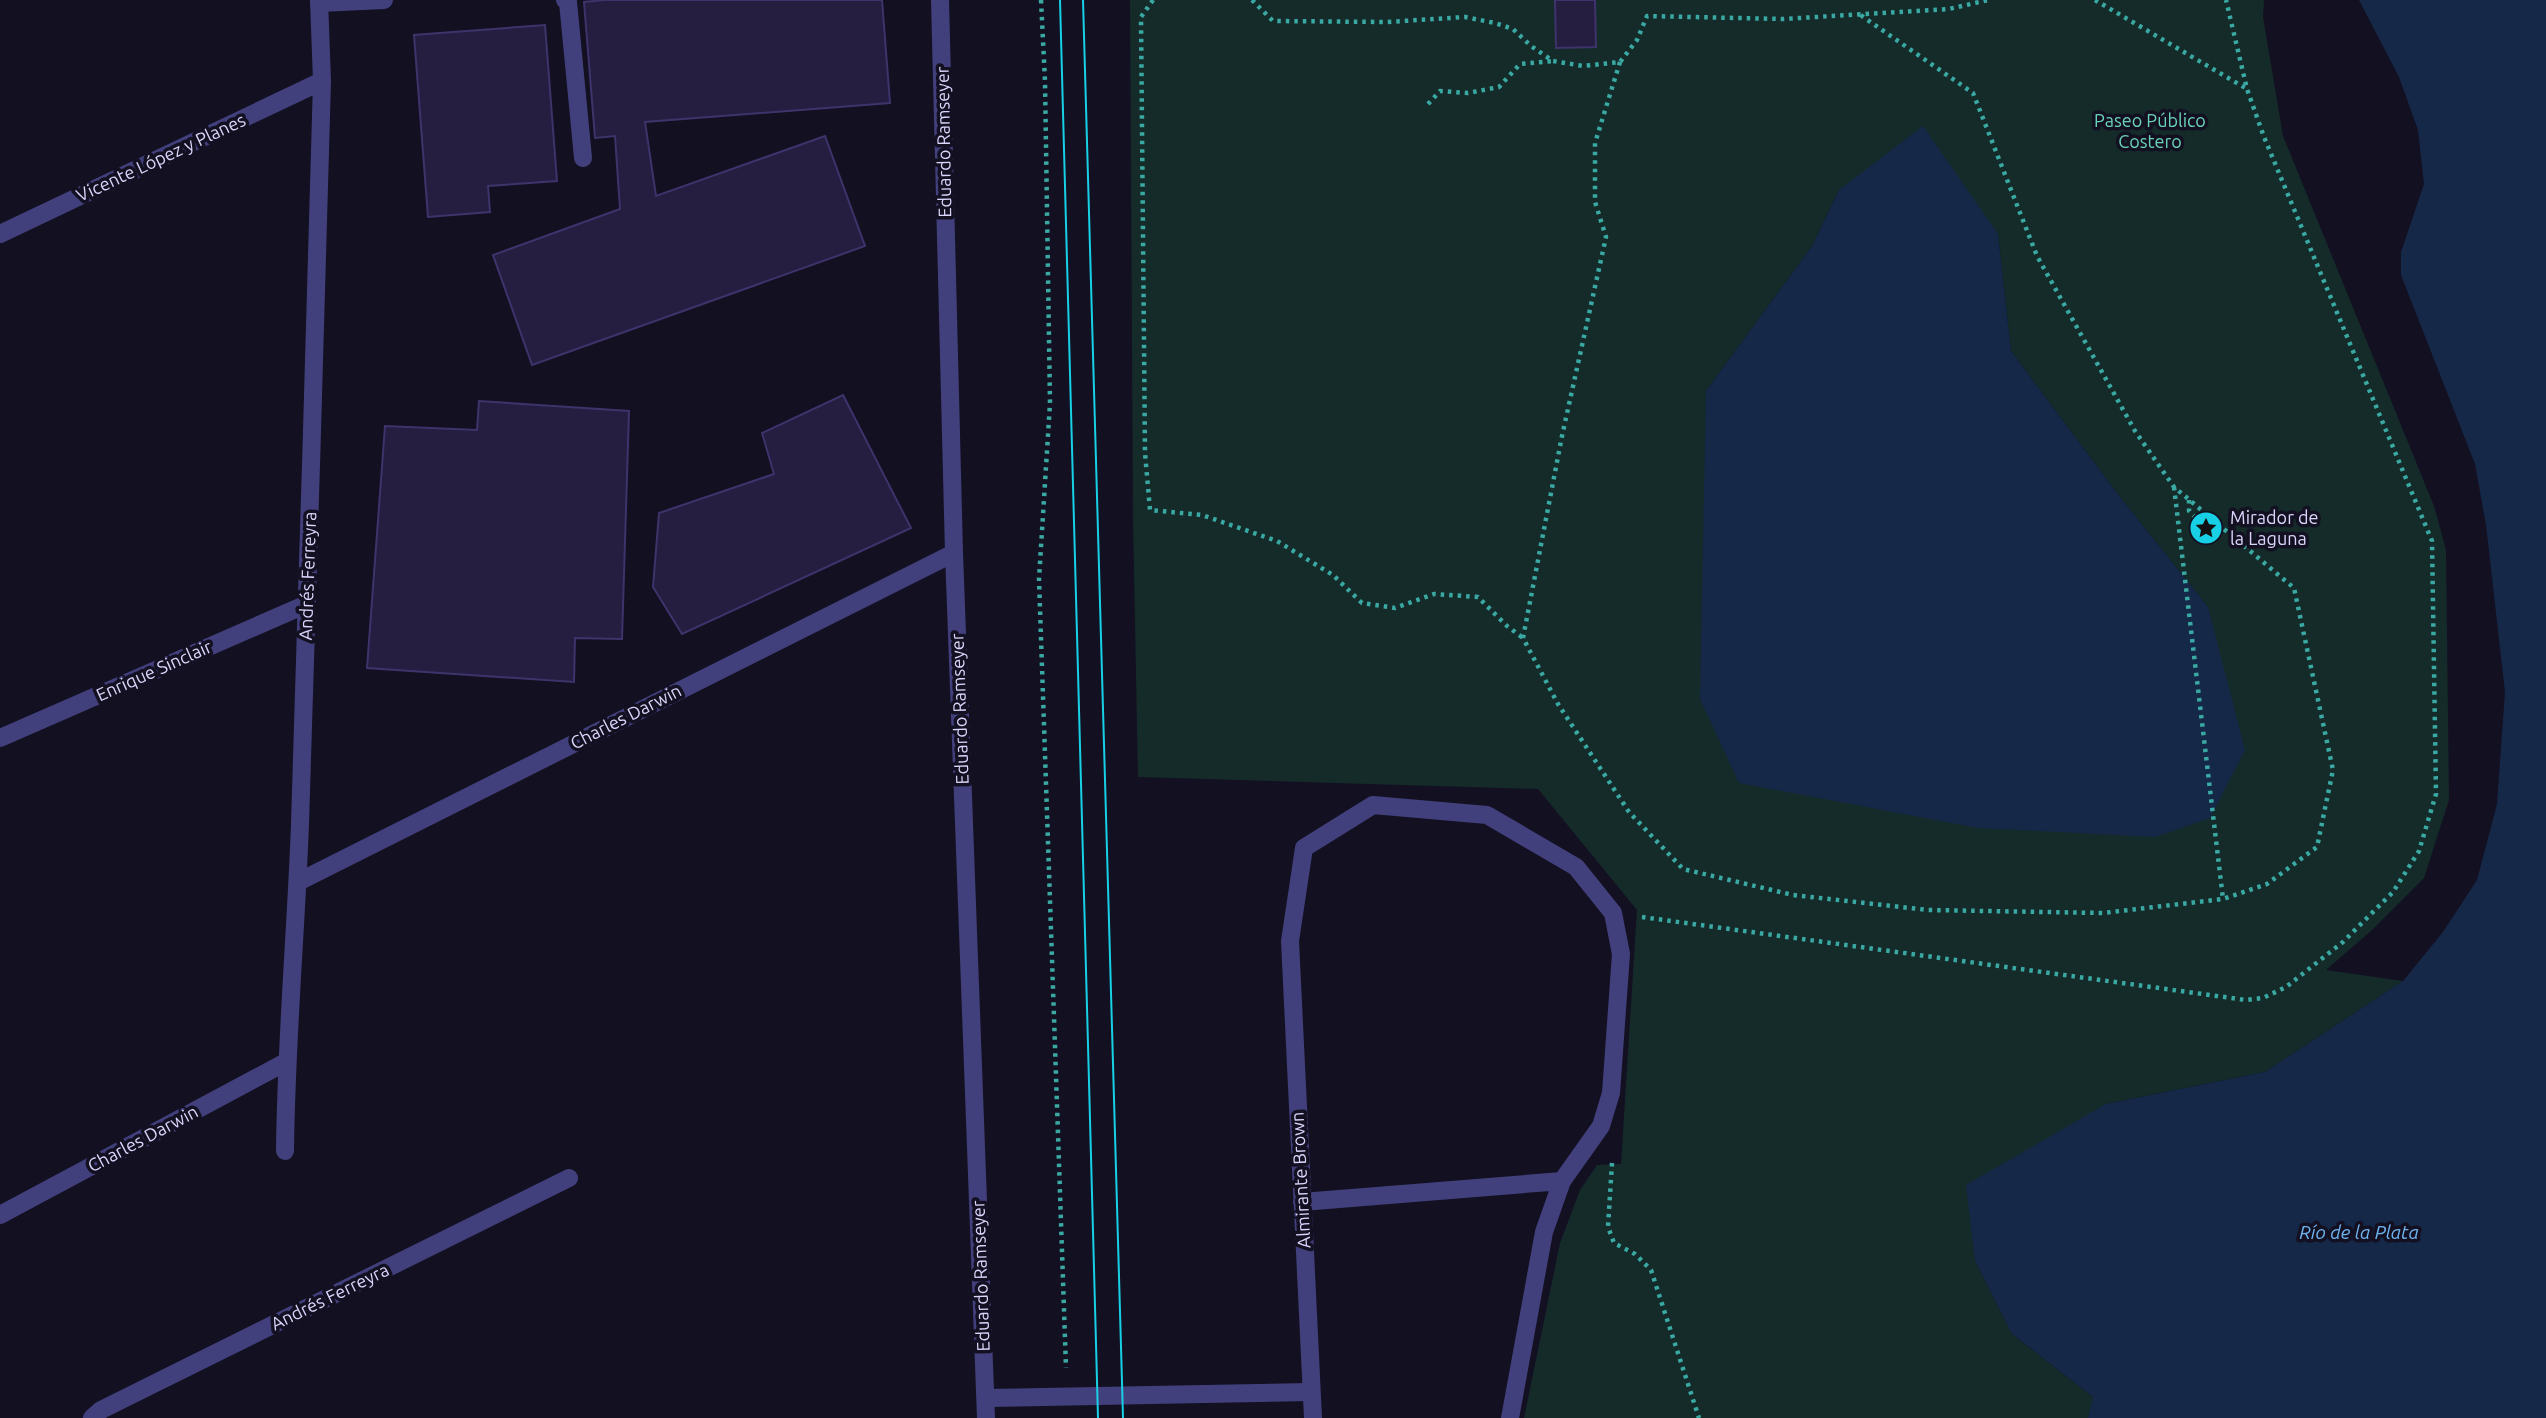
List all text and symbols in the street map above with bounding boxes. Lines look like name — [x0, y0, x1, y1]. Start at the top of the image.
street label: Eduardo Ramseyer — [932, 66, 954, 218]
street label: Vicente López y Planes — [73, 109, 248, 205]
park label: Paseo Público Costero — [2094, 110, 2206, 151]
place label: Mirador de la Laguna — [2230, 507, 2319, 548]
place icon: Mirador de la Laguna — [2187, 509, 2225, 547]
street label: Andrés Ferreyra — [295, 511, 319, 641]
street label: Eduardo Ramseyer — [946, 633, 972, 785]
street label: Enrique Sinclair — [93, 636, 215, 704]
street label: Charles Darwin — [567, 680, 684, 753]
street label: Charles Darwin — [84, 1101, 201, 1176]
street label: Almirante Brown — [1286, 1111, 1314, 1249]
street label: Eduardo Ramseyer — [967, 1200, 993, 1352]
water label: Río de la Plata — [2299, 1221, 2419, 1243]
street label: Andrés Ferreyra — [267, 1259, 392, 1333]

